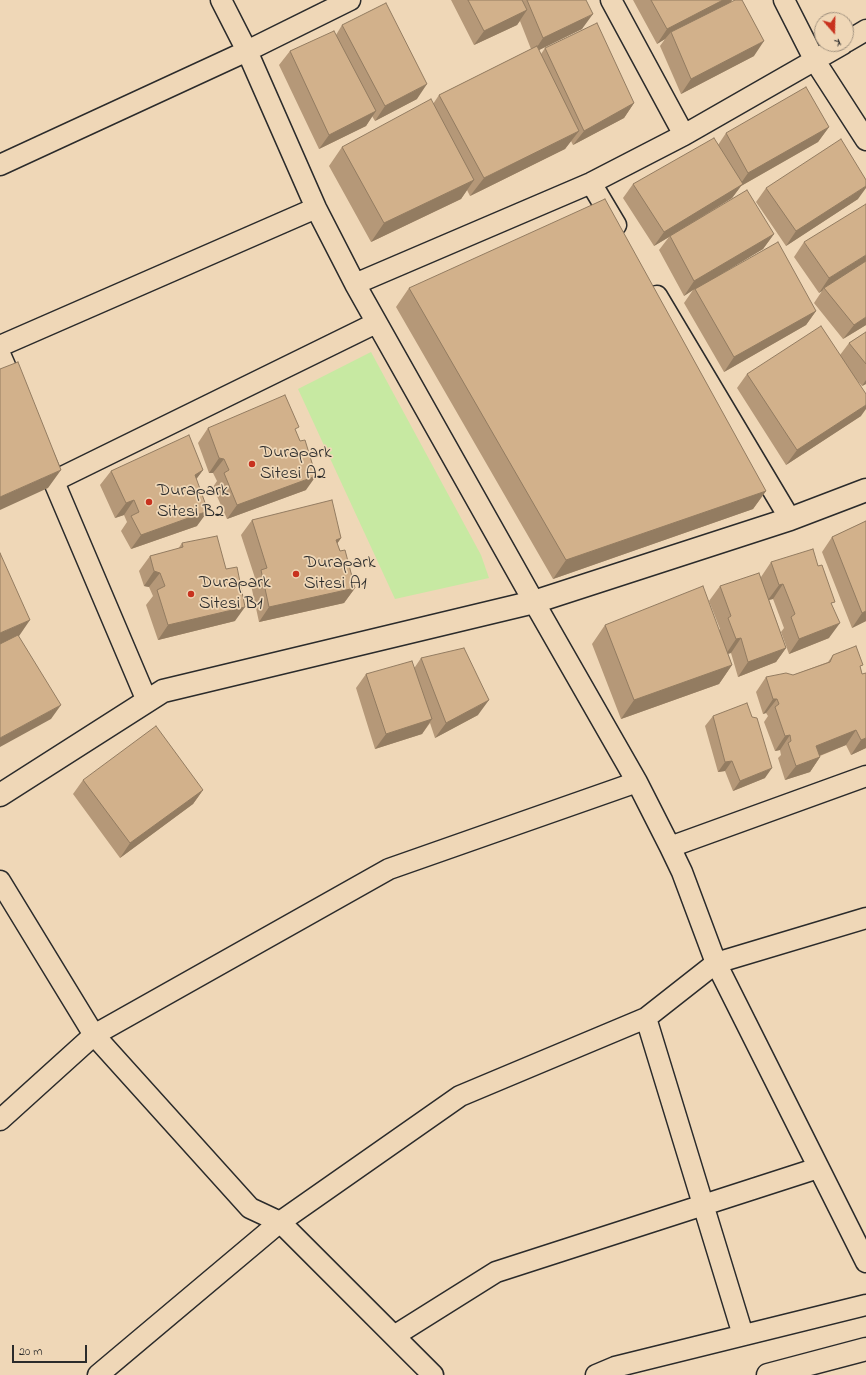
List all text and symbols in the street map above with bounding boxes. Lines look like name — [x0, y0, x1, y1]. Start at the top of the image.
north arrow — [814, 12, 854, 52]
text: K — [833, 34, 843, 51]
place label: Durapark Sitesi A2 — [260, 443, 332, 486]
marker: Durapark Sitesi A2 — [247, 459, 257, 469]
place label: Durapark Sitesi B2 — [157, 481, 229, 524]
marker: Durapark Sitesi B2 — [144, 497, 154, 507]
place label: Durapark Sitesi A1 — [304, 553, 376, 596]
marker: Durapark Sitesi A1 — [291, 569, 301, 579]
place label: Durapark Sitesi B1 — [199, 573, 271, 616]
marker: Durapark Sitesi B1 — [186, 589, 196, 599]
scale bar — [14, 1337, 89, 1363]
text: 20 m — [19, 1343, 42, 1361]

